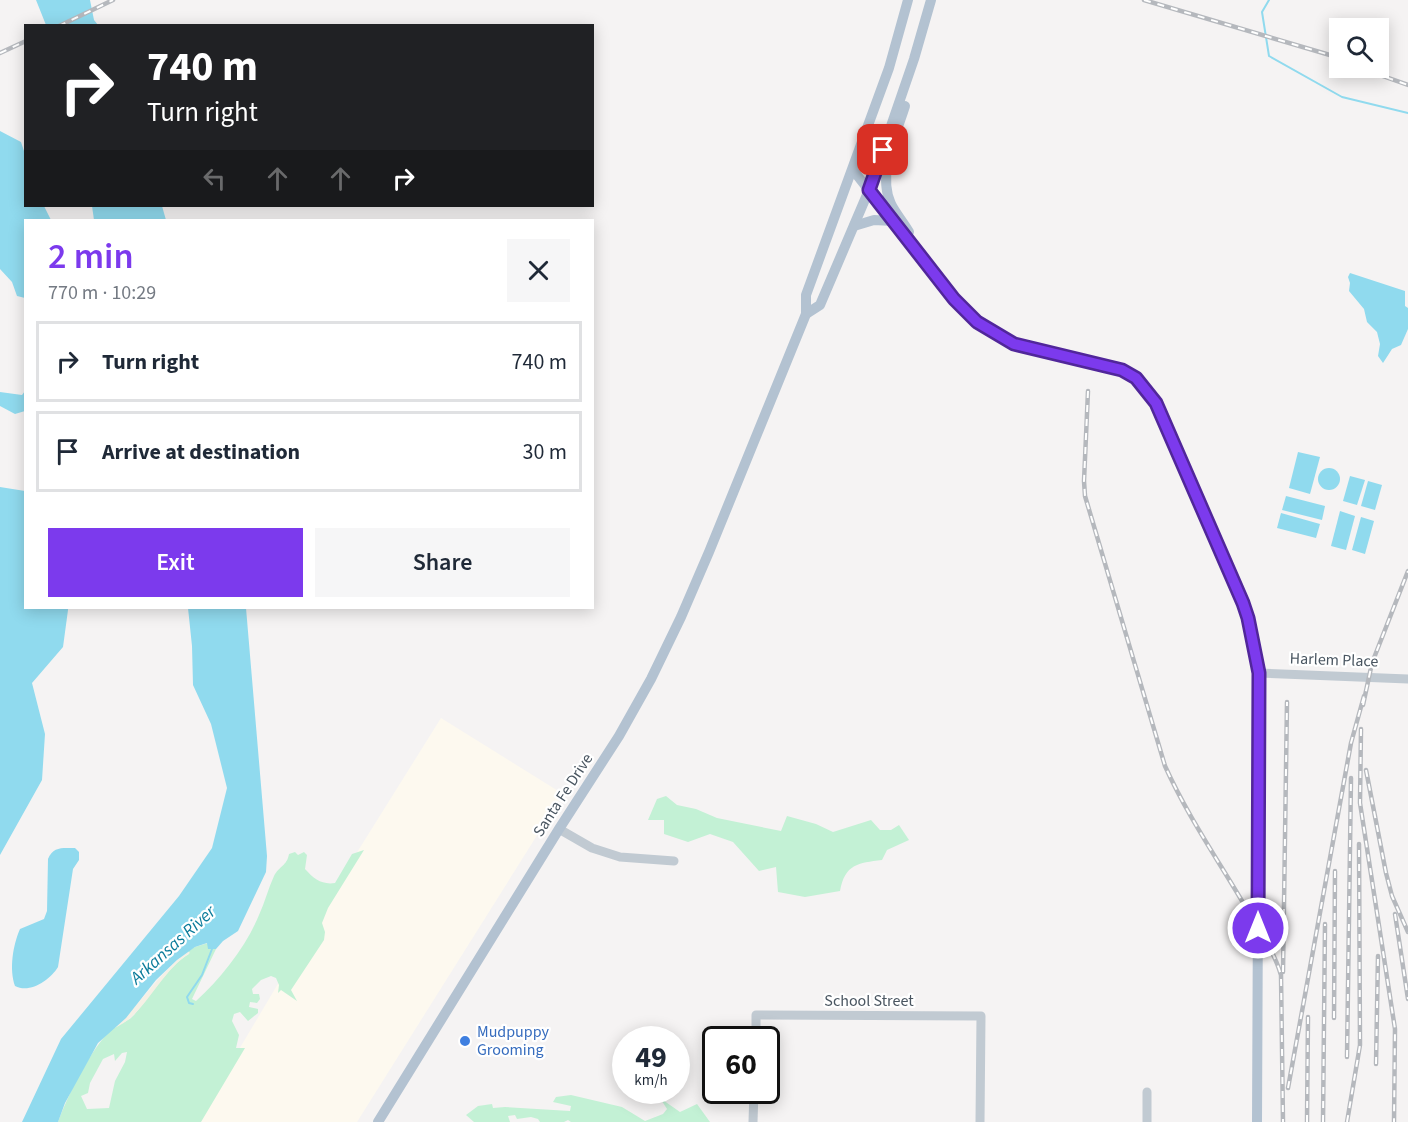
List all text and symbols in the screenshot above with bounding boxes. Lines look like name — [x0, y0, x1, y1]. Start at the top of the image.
map controls — [1329, 18, 1389, 78]
button: search — [1329, 18, 1389, 78]
text: 740 m — [147, 37, 258, 97]
icon: right — [48, 48, 126, 126]
text: Turn right — [147, 93, 258, 132]
pin — [857, 124, 908, 175]
icon: arrive — [866, 133, 899, 166]
icon: left — [198, 162, 231, 195]
icon: ahead — [261, 162, 294, 195]
icon: ahead — [324, 162, 357, 195]
icon: right — [387, 162, 420, 195]
text: 2 min — [48, 231, 134, 282]
button: close — [507, 239, 570, 302]
text: 770 m · 10:29 — [48, 279, 156, 307]
icon: right — [51, 345, 84, 378]
text: Turn right — [102, 346, 199, 378]
text: 740 m — [512, 346, 567, 378]
icon: arrive — [51, 435, 84, 468]
text: Arrive at destination — [102, 436, 300, 468]
text: 30 m — [522, 436, 567, 468]
button: Exit — [48, 528, 303, 597]
button: Share — [315, 528, 570, 597]
street label: Harlem Place — [1289, 647, 1379, 673]
street label: Santa Fe Drive — [528, 749, 598, 841]
position arrow — [1226, 896, 1290, 960]
water label: Arkansas River — [124, 899, 222, 991]
street label: School Street — [824, 990, 914, 1012]
place label: Mudpuppy Grooming — [477, 1021, 550, 1061]
speed limit sign: 60 — [702, 1026, 780, 1104]
marker: Mudpuppy Grooming — [458, 1034, 472, 1048]
text: 49 — [635, 1036, 667, 1079]
text: km/h — [634, 1070, 668, 1091]

